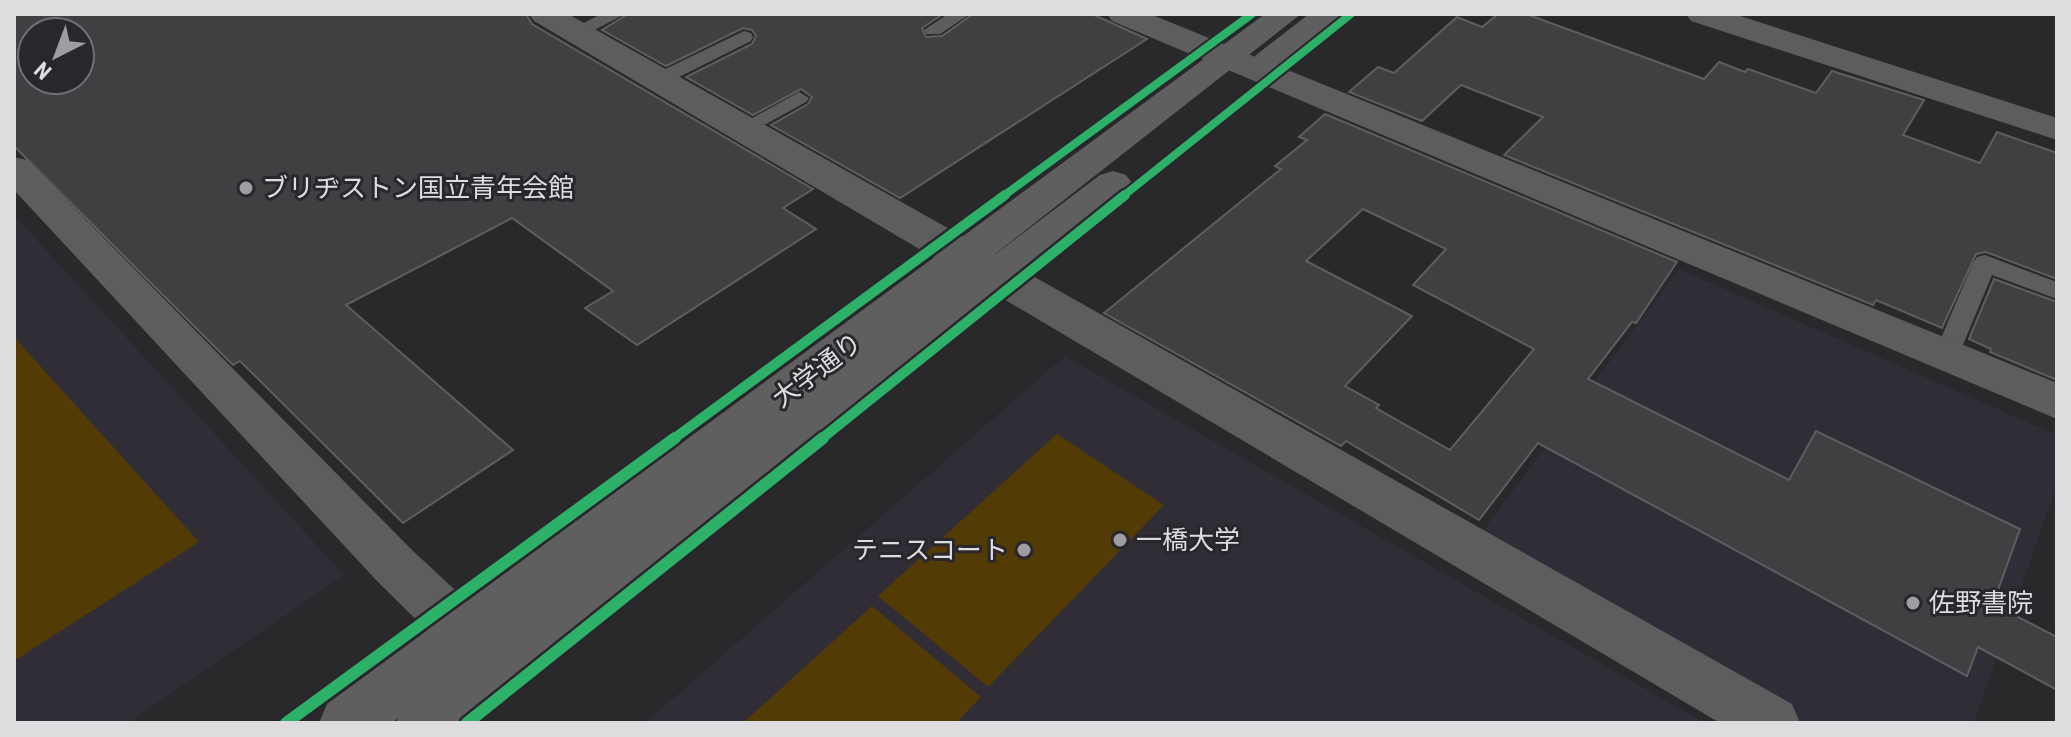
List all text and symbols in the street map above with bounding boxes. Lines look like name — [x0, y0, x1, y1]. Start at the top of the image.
north arrow — [16, 16, 96, 96]
text: N — [30, 57, 56, 84]
place label: ブリヂストン国立青年会館 — [262, 173, 574, 203]
marker: ブリヂストン国立青年会館 — [237, 179, 255, 197]
street label: 大学通り — [766, 327, 868, 413]
place label: 一橋大学 — [1136, 525, 1240, 555]
marker: 一橋大学 — [1111, 531, 1129, 549]
place label: テニスコート — [852, 535, 1008, 565]
marker: テニスコート — [1015, 541, 1033, 559]
place label: 佐野書院 — [1929, 588, 2033, 618]
marker: 佐野書院 — [1904, 594, 1922, 612]

